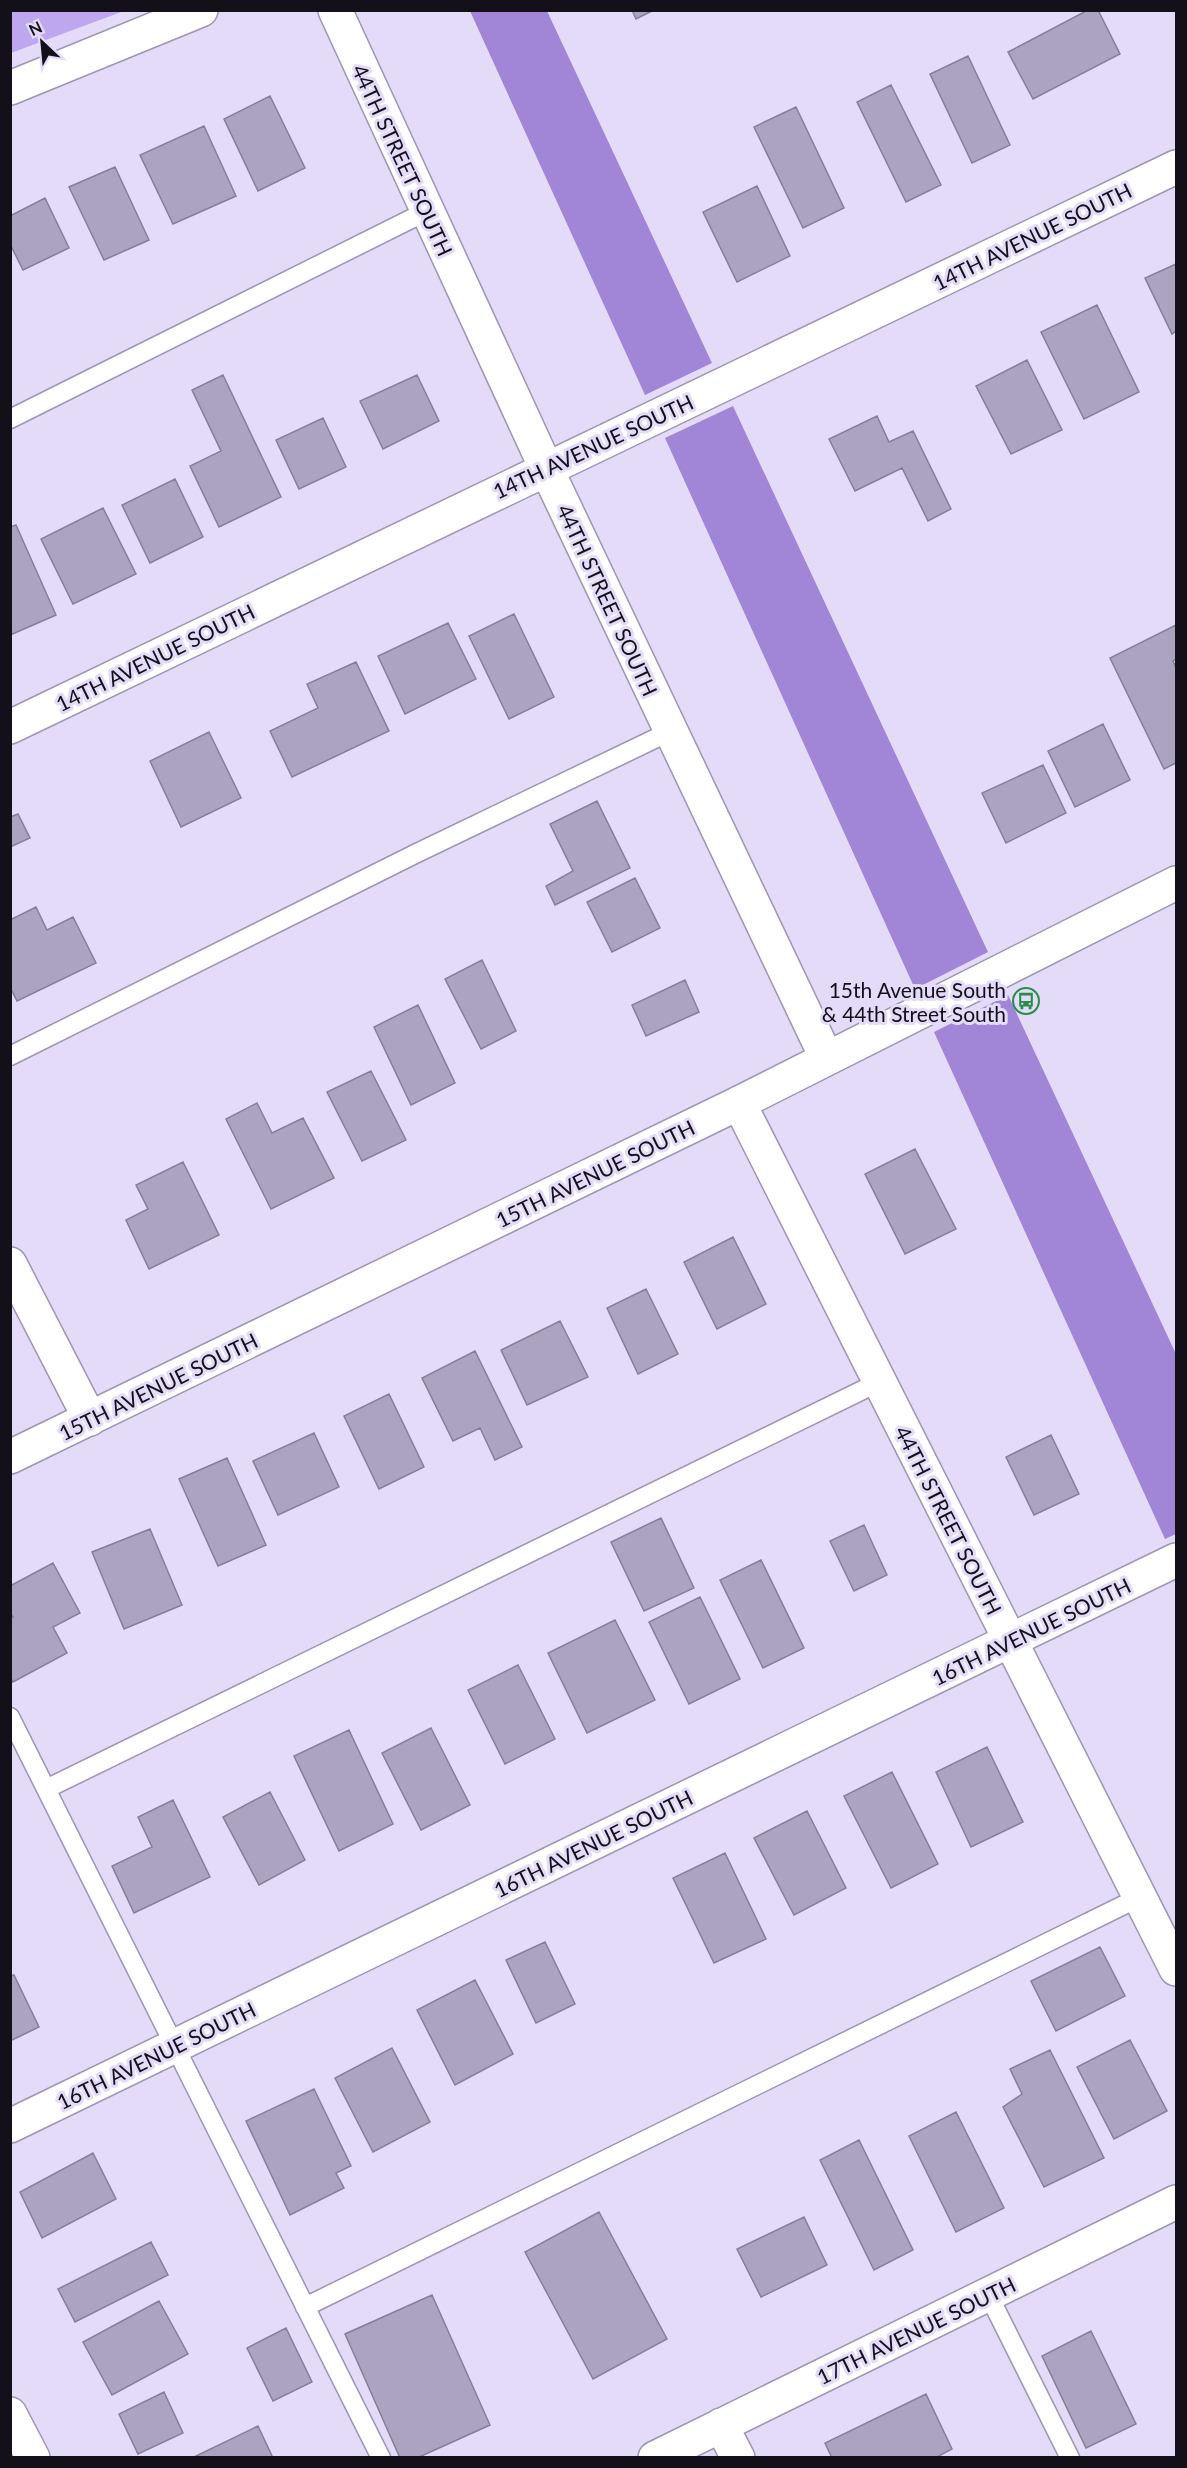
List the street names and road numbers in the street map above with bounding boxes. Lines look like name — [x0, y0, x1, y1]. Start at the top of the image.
street label: 44TH STREET SOUTH — [348, 60, 458, 260]
street label: 14TH AVENUE SOUTH — [929, 177, 1135, 295]
street label: 14TH AVENUE SOUTH — [489, 389, 697, 503]
street label: 44TH STREET SOUTH — [553, 500, 663, 700]
street label: 14TH AVENUE SOUTH — [52, 598, 258, 716]
street label: 15TH AVENUE SOUTH — [492, 1114, 698, 1232]
street label: 15TH AVENUE SOUTH — [55, 1327, 261, 1445]
street label: 44TH STREET SOUTH — [891, 1421, 1007, 1619]
street label: 16TH AVENUE SOUTH — [928, 1572, 1134, 1690]
street label: 16TH AVENUE SOUTH — [490, 1784, 696, 1902]
street label: 16TH AVENUE SOUTH — [53, 1996, 259, 2114]
street label: 17TH AVENUE SOUTH — [813, 2271, 1019, 2389]

